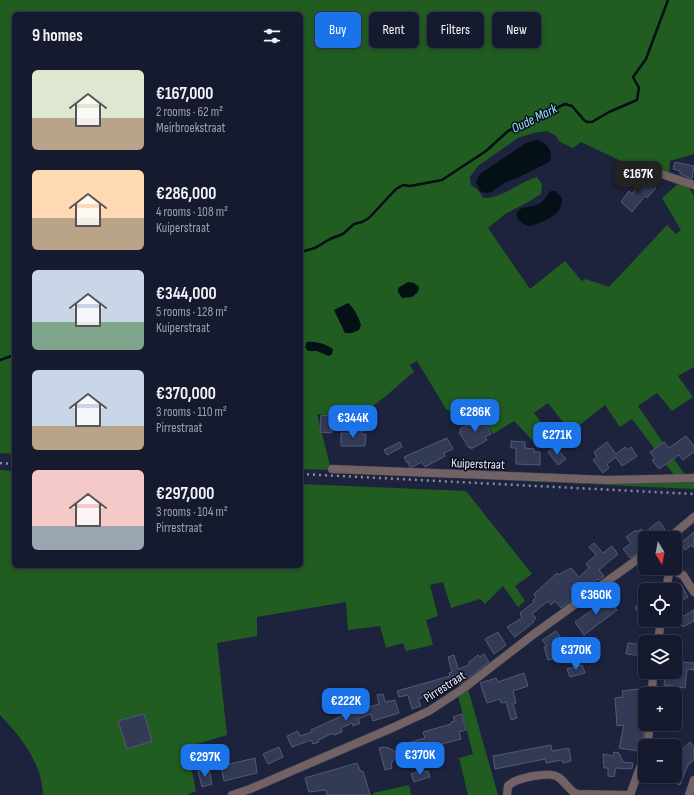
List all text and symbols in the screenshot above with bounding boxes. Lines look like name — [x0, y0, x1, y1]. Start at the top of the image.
chip: Buy — [315, 12, 361, 48]
chip: Rent — [369, 12, 419, 48]
chip: Filters — [427, 12, 484, 48]
chip: New — [492, 12, 541, 48]
icon: filters — [261, 25, 283, 47]
text: 9 homes — [32, 26, 83, 46]
text: €167,000 — [156, 84, 213, 104]
icon: home — [64, 86, 112, 134]
water label: Oude Mark — [509, 100, 561, 137]
text: 2 rooms · 62 m² — [156, 104, 223, 120]
text: Meirbroekstraat — [156, 120, 226, 136]
pin: €167K — [610, 161, 666, 195]
text: €167K — [623, 166, 653, 182]
text: €286,000 — [156, 184, 216, 204]
icon: home — [64, 186, 112, 234]
text: 4 rooms · 108 m² — [156, 204, 228, 220]
text: Kuiperstraat — [156, 220, 210, 236]
text: €344,000 — [156, 284, 217, 304]
icon: home — [64, 286, 112, 334]
text: 5 rooms · 128 m² — [156, 304, 228, 320]
text: Kuiperstraat — [156, 320, 210, 336]
text: €370,000 — [156, 384, 216, 404]
icon: home — [64, 386, 112, 434]
pin: €286K — [447, 399, 503, 433]
text: 3 rooms · 110 m² — [156, 404, 227, 420]
text: €286K — [459, 404, 491, 420]
pin: €344K — [325, 405, 381, 439]
text: €344K — [337, 410, 369, 426]
text: Pirrestraat — [156, 420, 203, 436]
pin: €271K — [529, 422, 585, 456]
text: €271K — [542, 427, 572, 443]
street label: Kuiperstraat — [451, 455, 505, 473]
text: €297,000 — [156, 484, 214, 504]
icon: home — [64, 486, 112, 534]
text: 3 rooms · 104 m² — [156, 504, 228, 520]
text: Pirrestraat — [156, 520, 203, 536]
north arrow — [638, 531, 682, 575]
map controls — [638, 531, 682, 783]
pin: €360K — [568, 582, 624, 616]
button: locate — [638, 583, 682, 627]
text: €360K — [580, 587, 612, 603]
button: layers — [638, 635, 682, 679]
pin: €370K — [548, 637, 604, 671]
text: €370K — [561, 642, 591, 658]
street label: Pirrestraat — [421, 667, 468, 706]
button: + — [638, 687, 682, 731]
pin: €222K — [318, 688, 374, 722]
text: €222K — [331, 693, 361, 709]
button: − — [638, 739, 682, 783]
pin: €370K — [392, 742, 448, 776]
pin: €297K — [177, 744, 233, 778]
text: €370K — [405, 747, 435, 763]
text: €297K — [190, 749, 220, 765]

